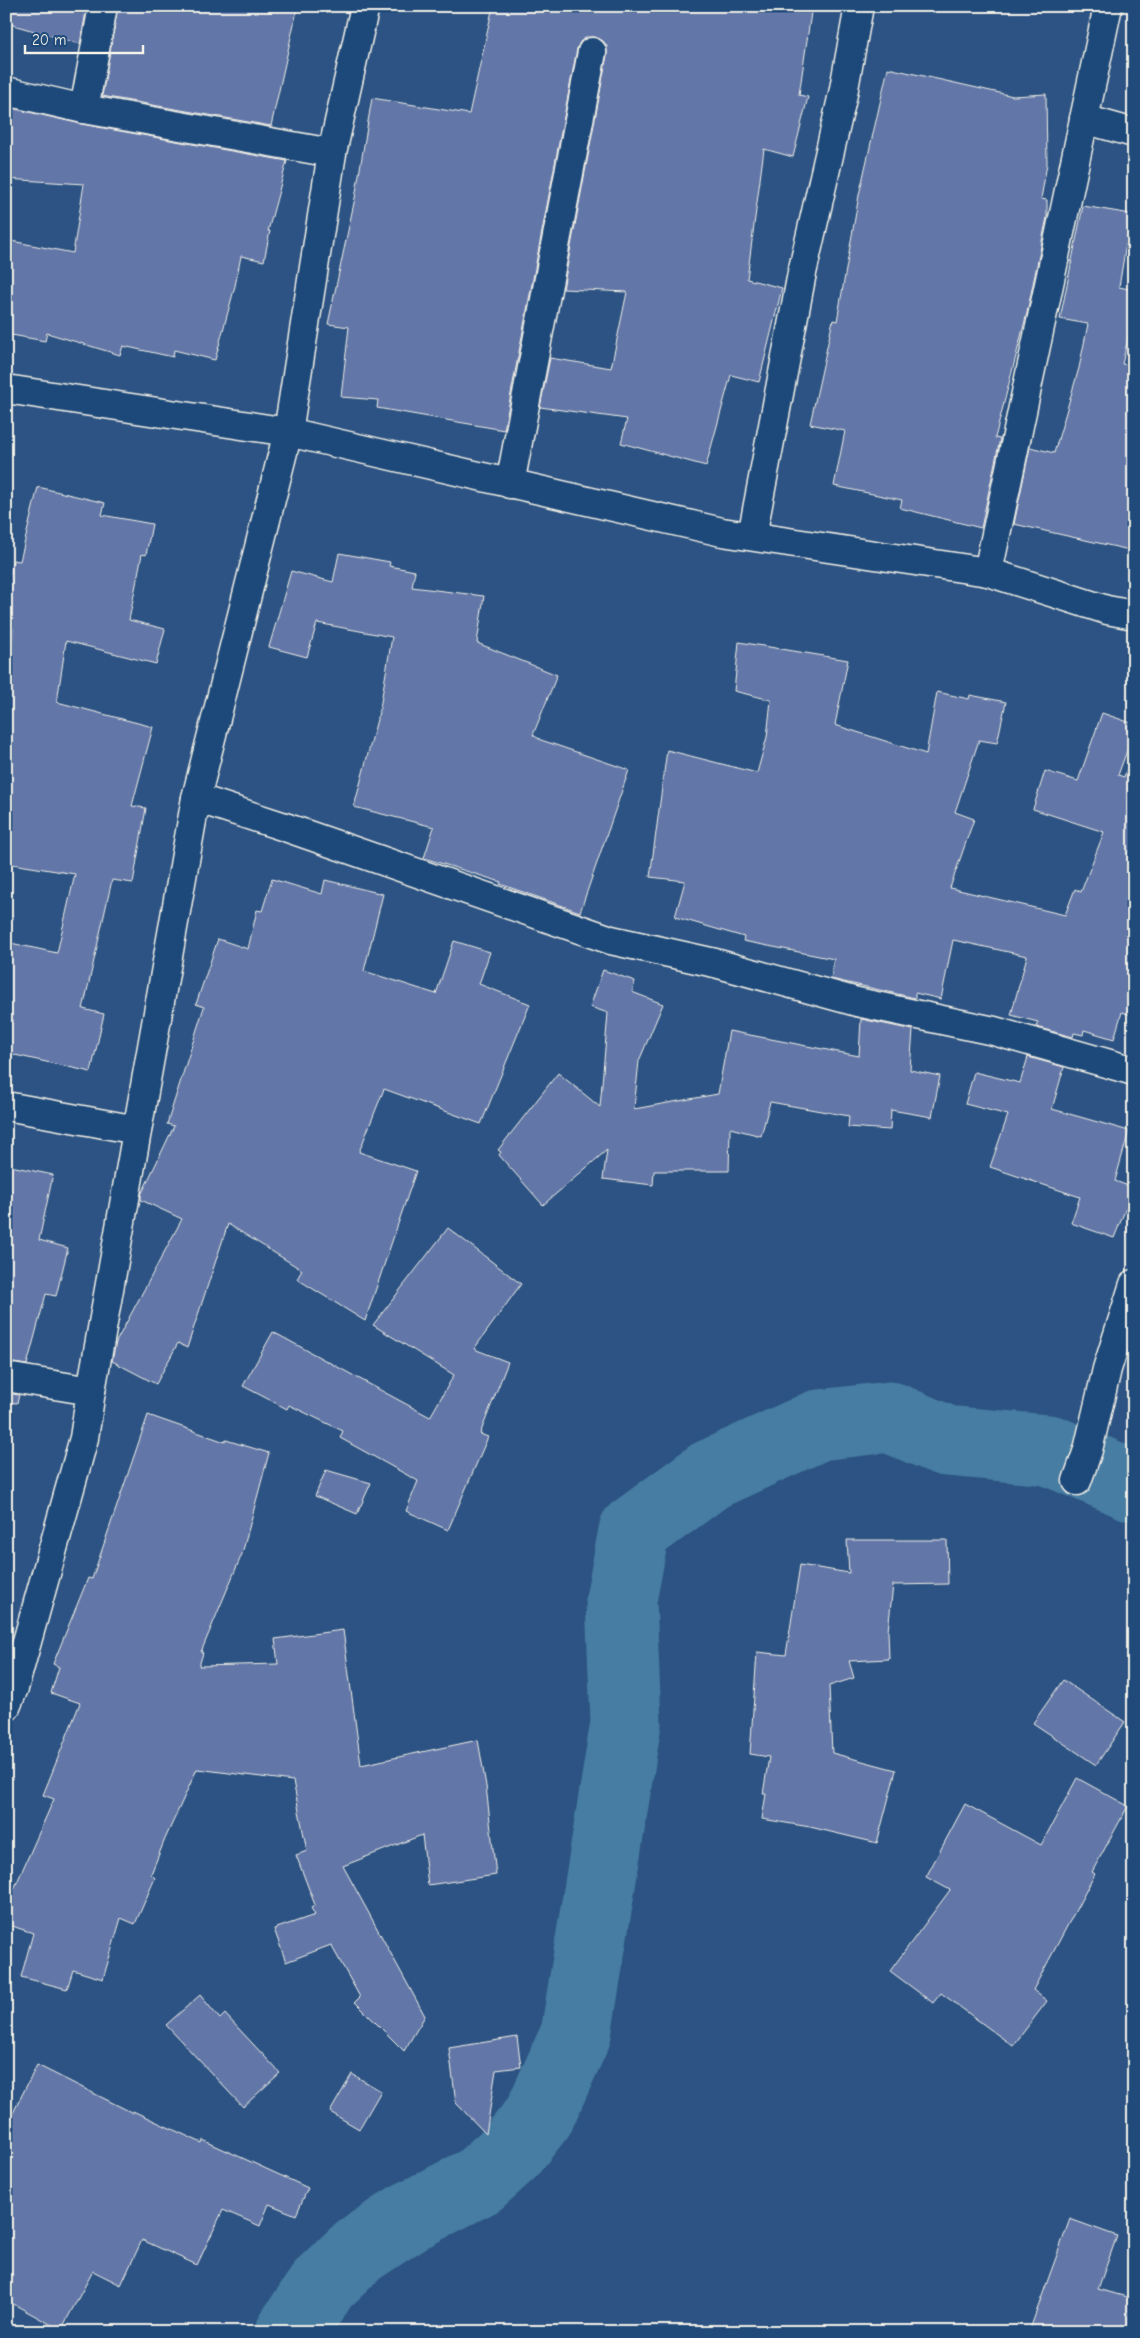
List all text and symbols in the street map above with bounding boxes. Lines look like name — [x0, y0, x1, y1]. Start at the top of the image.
scale bar — [25, 22, 142, 54]
text: 20 m — [32, 31, 66, 49]

